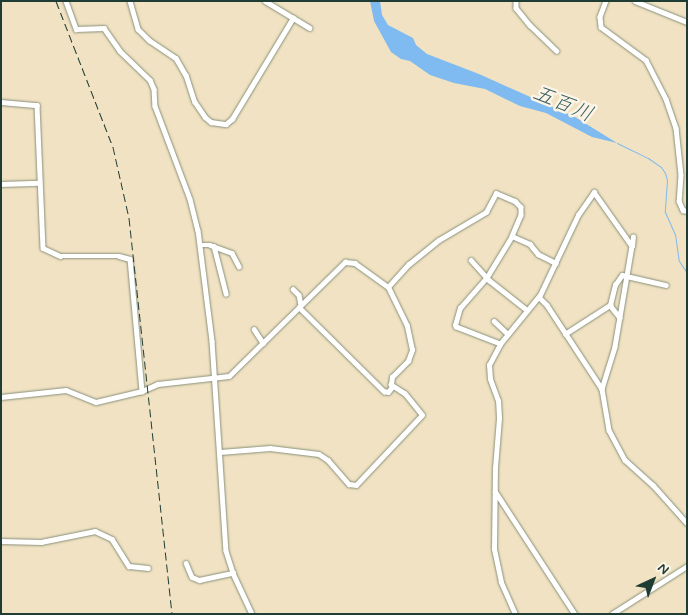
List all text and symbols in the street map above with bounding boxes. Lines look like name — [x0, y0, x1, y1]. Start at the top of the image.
water label: 五百川 — [529, 80, 597, 128]
north arrow — [628, 555, 678, 605]
text: N — [654, 559, 673, 579]

